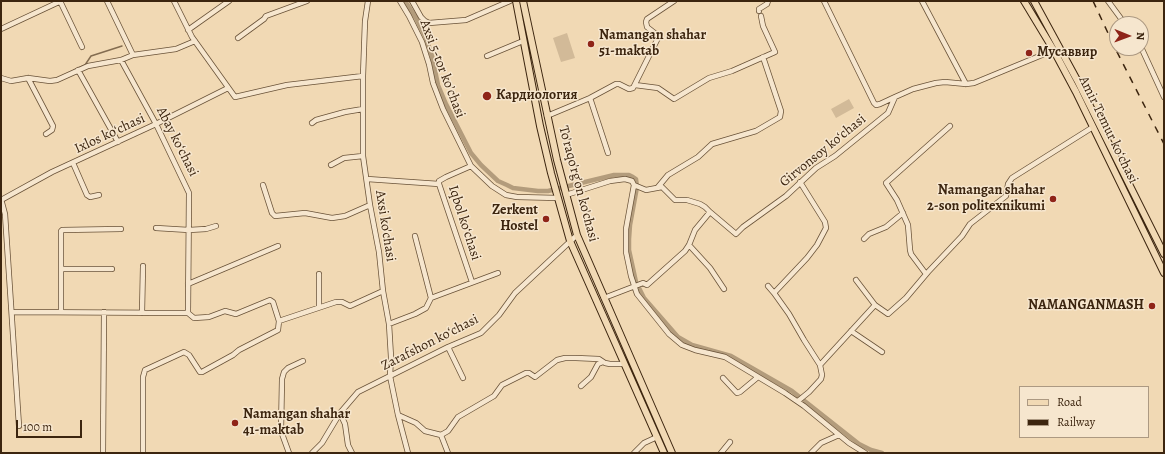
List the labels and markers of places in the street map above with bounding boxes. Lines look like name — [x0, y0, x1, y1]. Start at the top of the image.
place label: Namangan shahar 51-maktab — [599, 28, 706, 60]
marker: Namangan shahar 51-maktab — [586, 39, 596, 49]
place label: Мусаввир — [1037, 45, 1097, 61]
marker: Мусаввир — [1024, 48, 1034, 58]
place label: Кардиология — [496, 88, 578, 104]
marker: Кардиология — [481, 90, 493, 102]
place label: Namangan shahar 2-son politexnikumi — [927, 183, 1045, 216]
marker: Namangan shahar 2-son politexnikumi — [1048, 194, 1058, 204]
place label: Zerkent Hostel — [492, 203, 538, 236]
marker: Zerkent Hostel — [541, 214, 551, 224]
place label: NAMANGANMASH — [1028, 298, 1144, 314]
marker: NAMANGANMASH — [1147, 301, 1157, 311]
place label: Namangan shahar 41-maktab — [243, 407, 350, 440]
marker: Namangan shahar 41-maktab — [230, 418, 240, 428]

